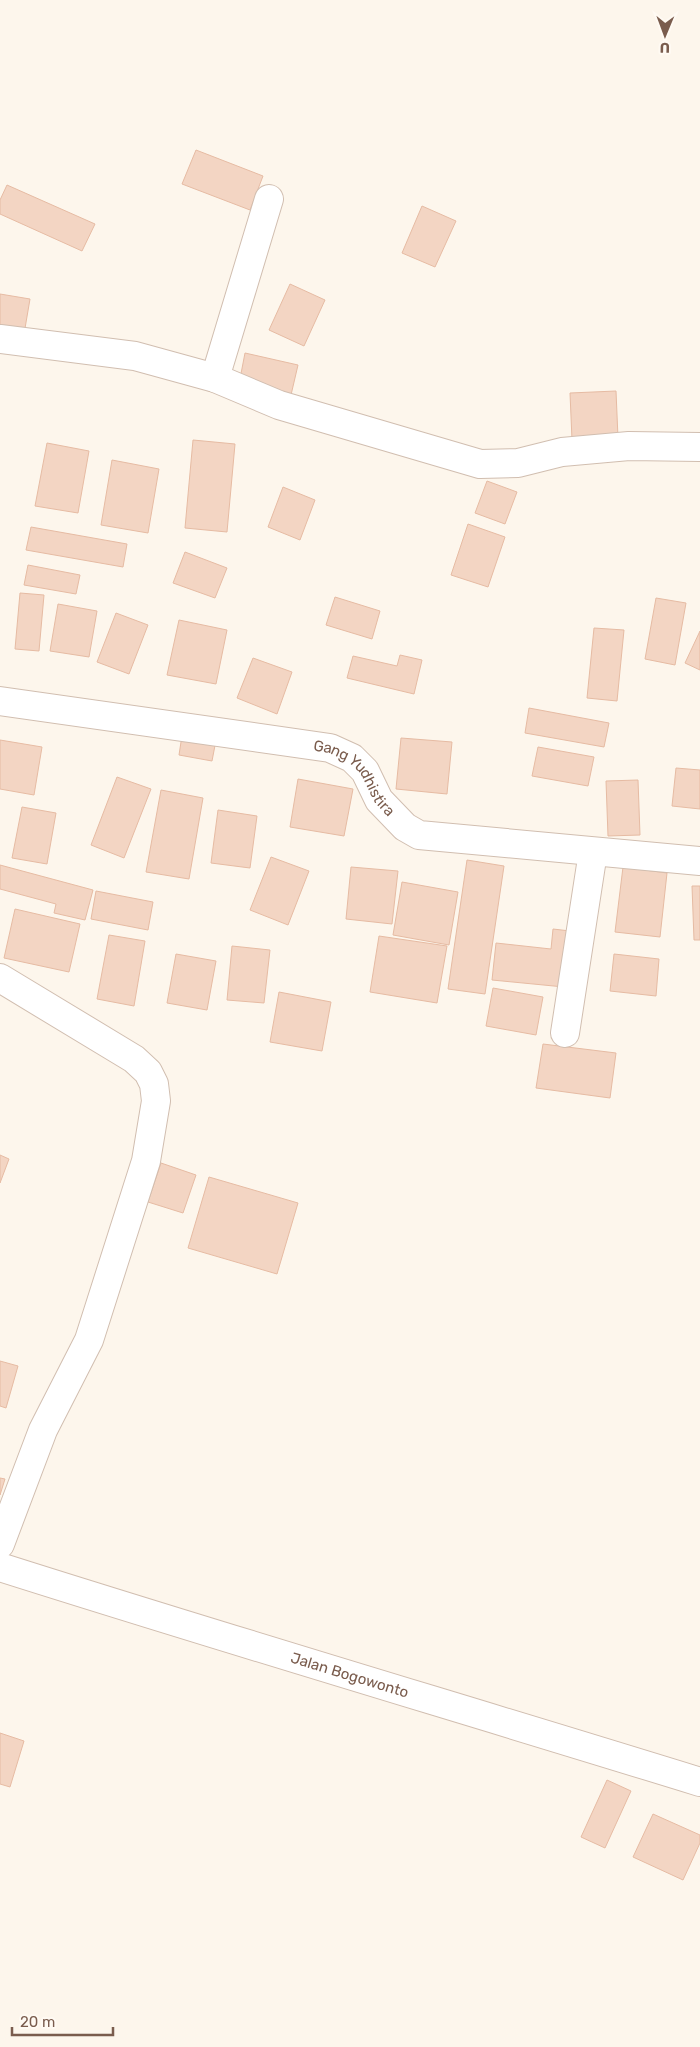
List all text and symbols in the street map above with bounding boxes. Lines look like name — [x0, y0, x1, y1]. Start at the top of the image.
north arrow — [640, 10, 690, 60]
text: U — [660, 39, 670, 56]
street label: Gang Yudhistira — [312, 737, 399, 820]
street label: Jalan Bogowonto — [288, 1649, 411, 1702]
scale bar — [12, 2004, 114, 2036]
text: 20 m — [20, 2013, 55, 2031]

